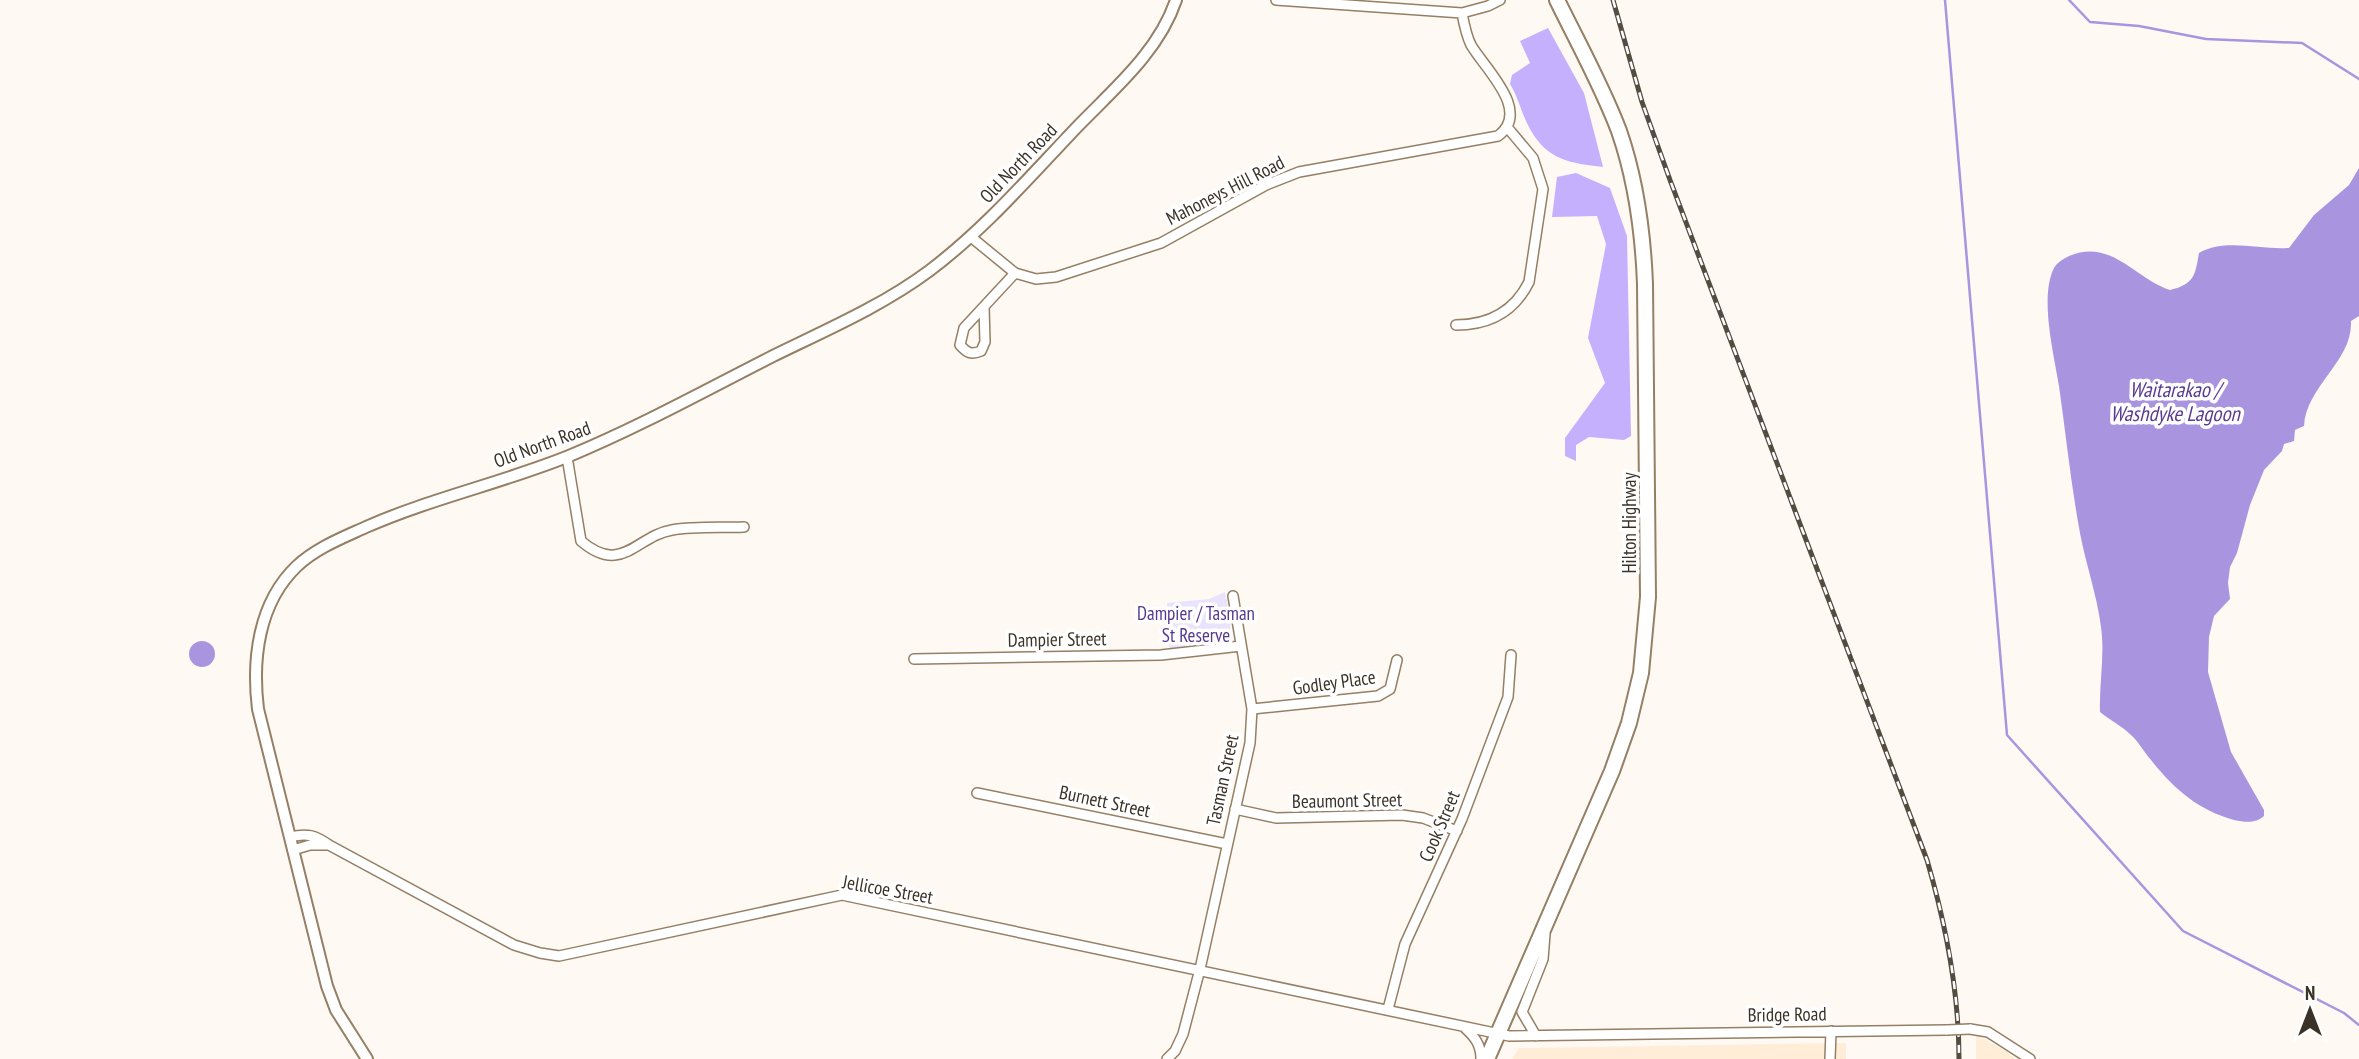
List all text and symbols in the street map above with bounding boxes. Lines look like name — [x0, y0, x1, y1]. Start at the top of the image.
street label: Old North Road — [974, 118, 1062, 208]
street label: Mahoneys Hill Road — [1162, 150, 1288, 230]
water label: Waitarakao / Washdyke Lagoon — [2110, 376, 2241, 427]
street label: Old North Road — [490, 415, 594, 473]
street label: Hilton Highway — [1617, 472, 1641, 574]
park label: Dampier / Tasman St Reserve — [1137, 601, 1255, 647]
street label: Dampier Street — [1007, 626, 1107, 652]
street label: Godley Place — [1291, 664, 1377, 700]
street label: Tasman Street — [1201, 731, 1244, 828]
street label: Burnett Street — [1057, 780, 1153, 823]
street label: Cook Street — [1413, 786, 1465, 865]
street label: Beaumont Street — [1292, 787, 1403, 813]
street label: Jellicoe Street — [840, 869, 936, 909]
north arrow — [2275, 975, 2345, 1045]
text: N — [2305, 981, 2315, 1005]
street label: Bridge Road — [1747, 1001, 1827, 1027]

